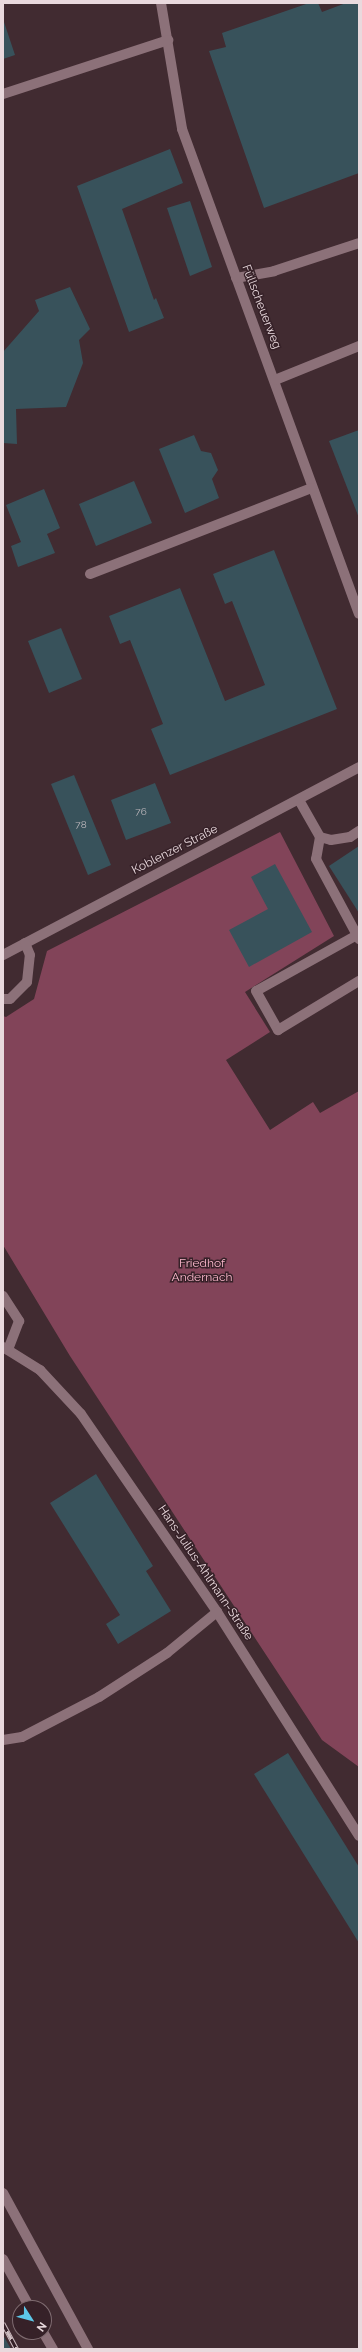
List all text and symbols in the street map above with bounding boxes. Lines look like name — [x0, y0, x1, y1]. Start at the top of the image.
street label: Füllscheuerweg — [238, 263, 284, 351]
house number: 76 — [135, 806, 147, 818]
house number: 78 — [75, 819, 87, 831]
street label: Koblenzer Straße — [129, 822, 221, 878]
park label: Friedhof Andernach — [172, 1257, 232, 1285]
street label: Hans-Julius-Ahlmann-Straße — [154, 1503, 256, 1643]
north arrow — [12, 2300, 52, 2340]
text: N — [34, 2320, 49, 2334]

